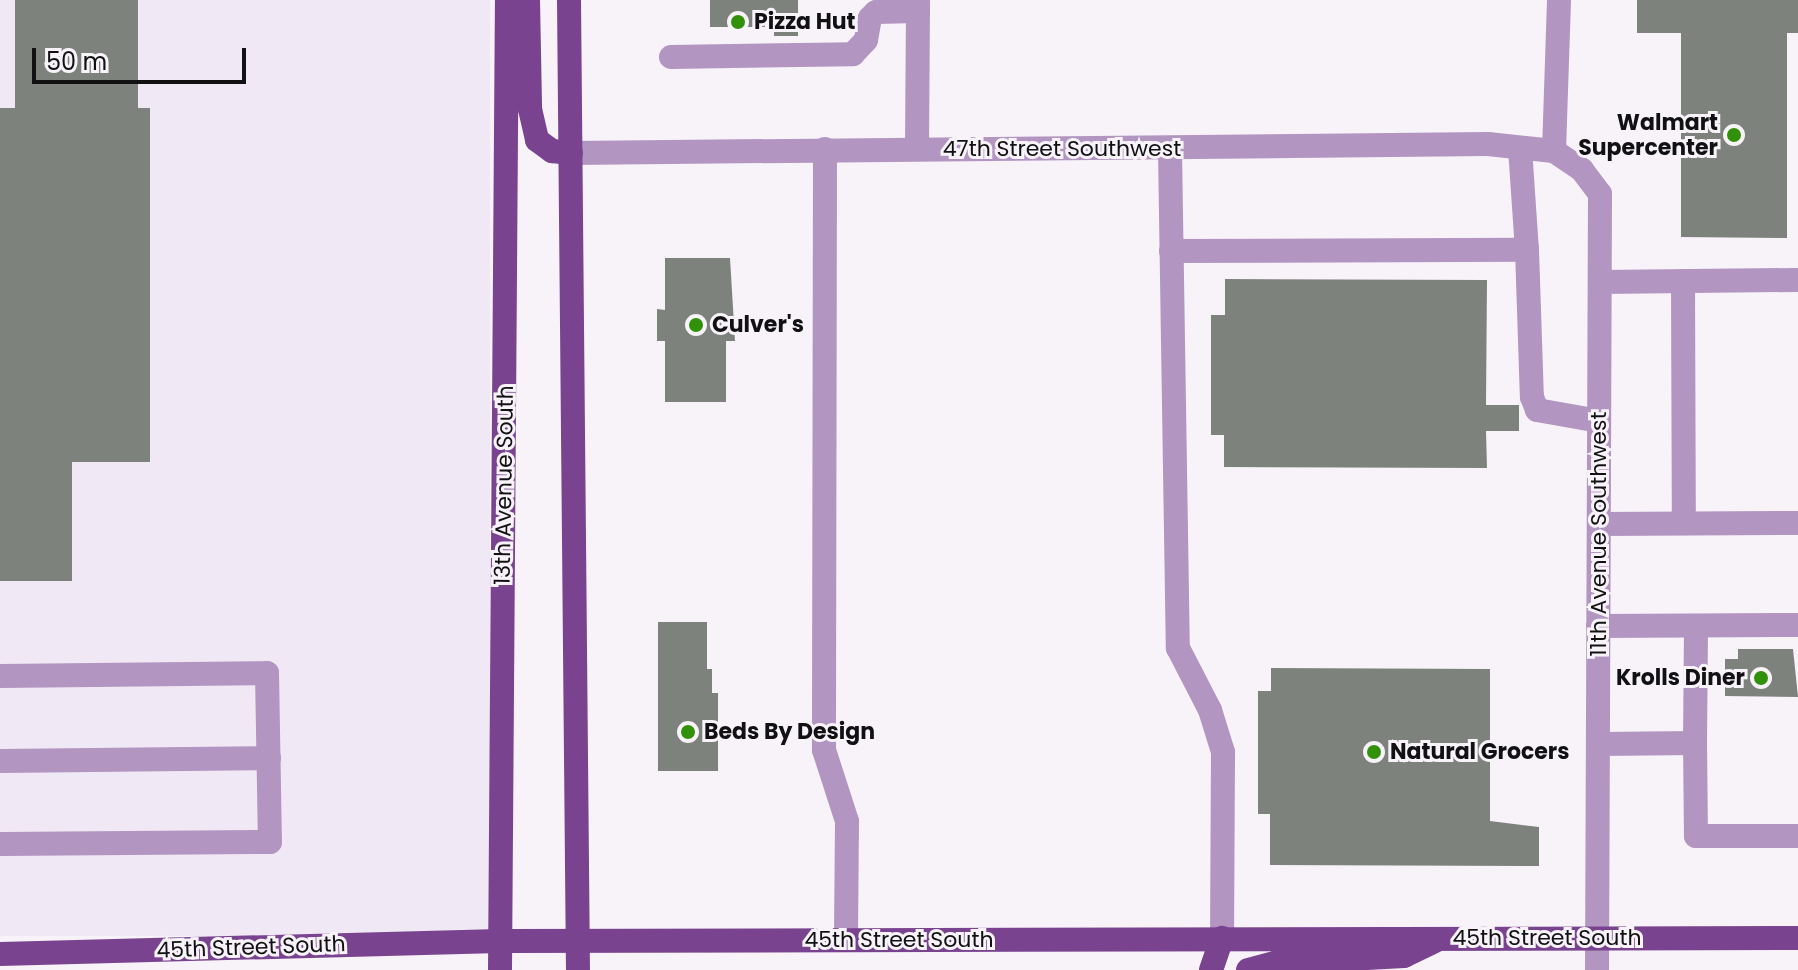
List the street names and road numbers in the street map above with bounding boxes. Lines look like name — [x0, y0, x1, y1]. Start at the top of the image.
street label: 47th Street Southwest — [943, 136, 1181, 162]
street label: 13th Avenue South — [489, 385, 519, 585]
street label: 11th Avenue Southwest — [1586, 412, 1612, 656]
street label: 45th Street South — [1452, 925, 1642, 951]
street label: 45th Street South — [804, 927, 994, 953]
street label: 45th Street South — [156, 931, 346, 963]

